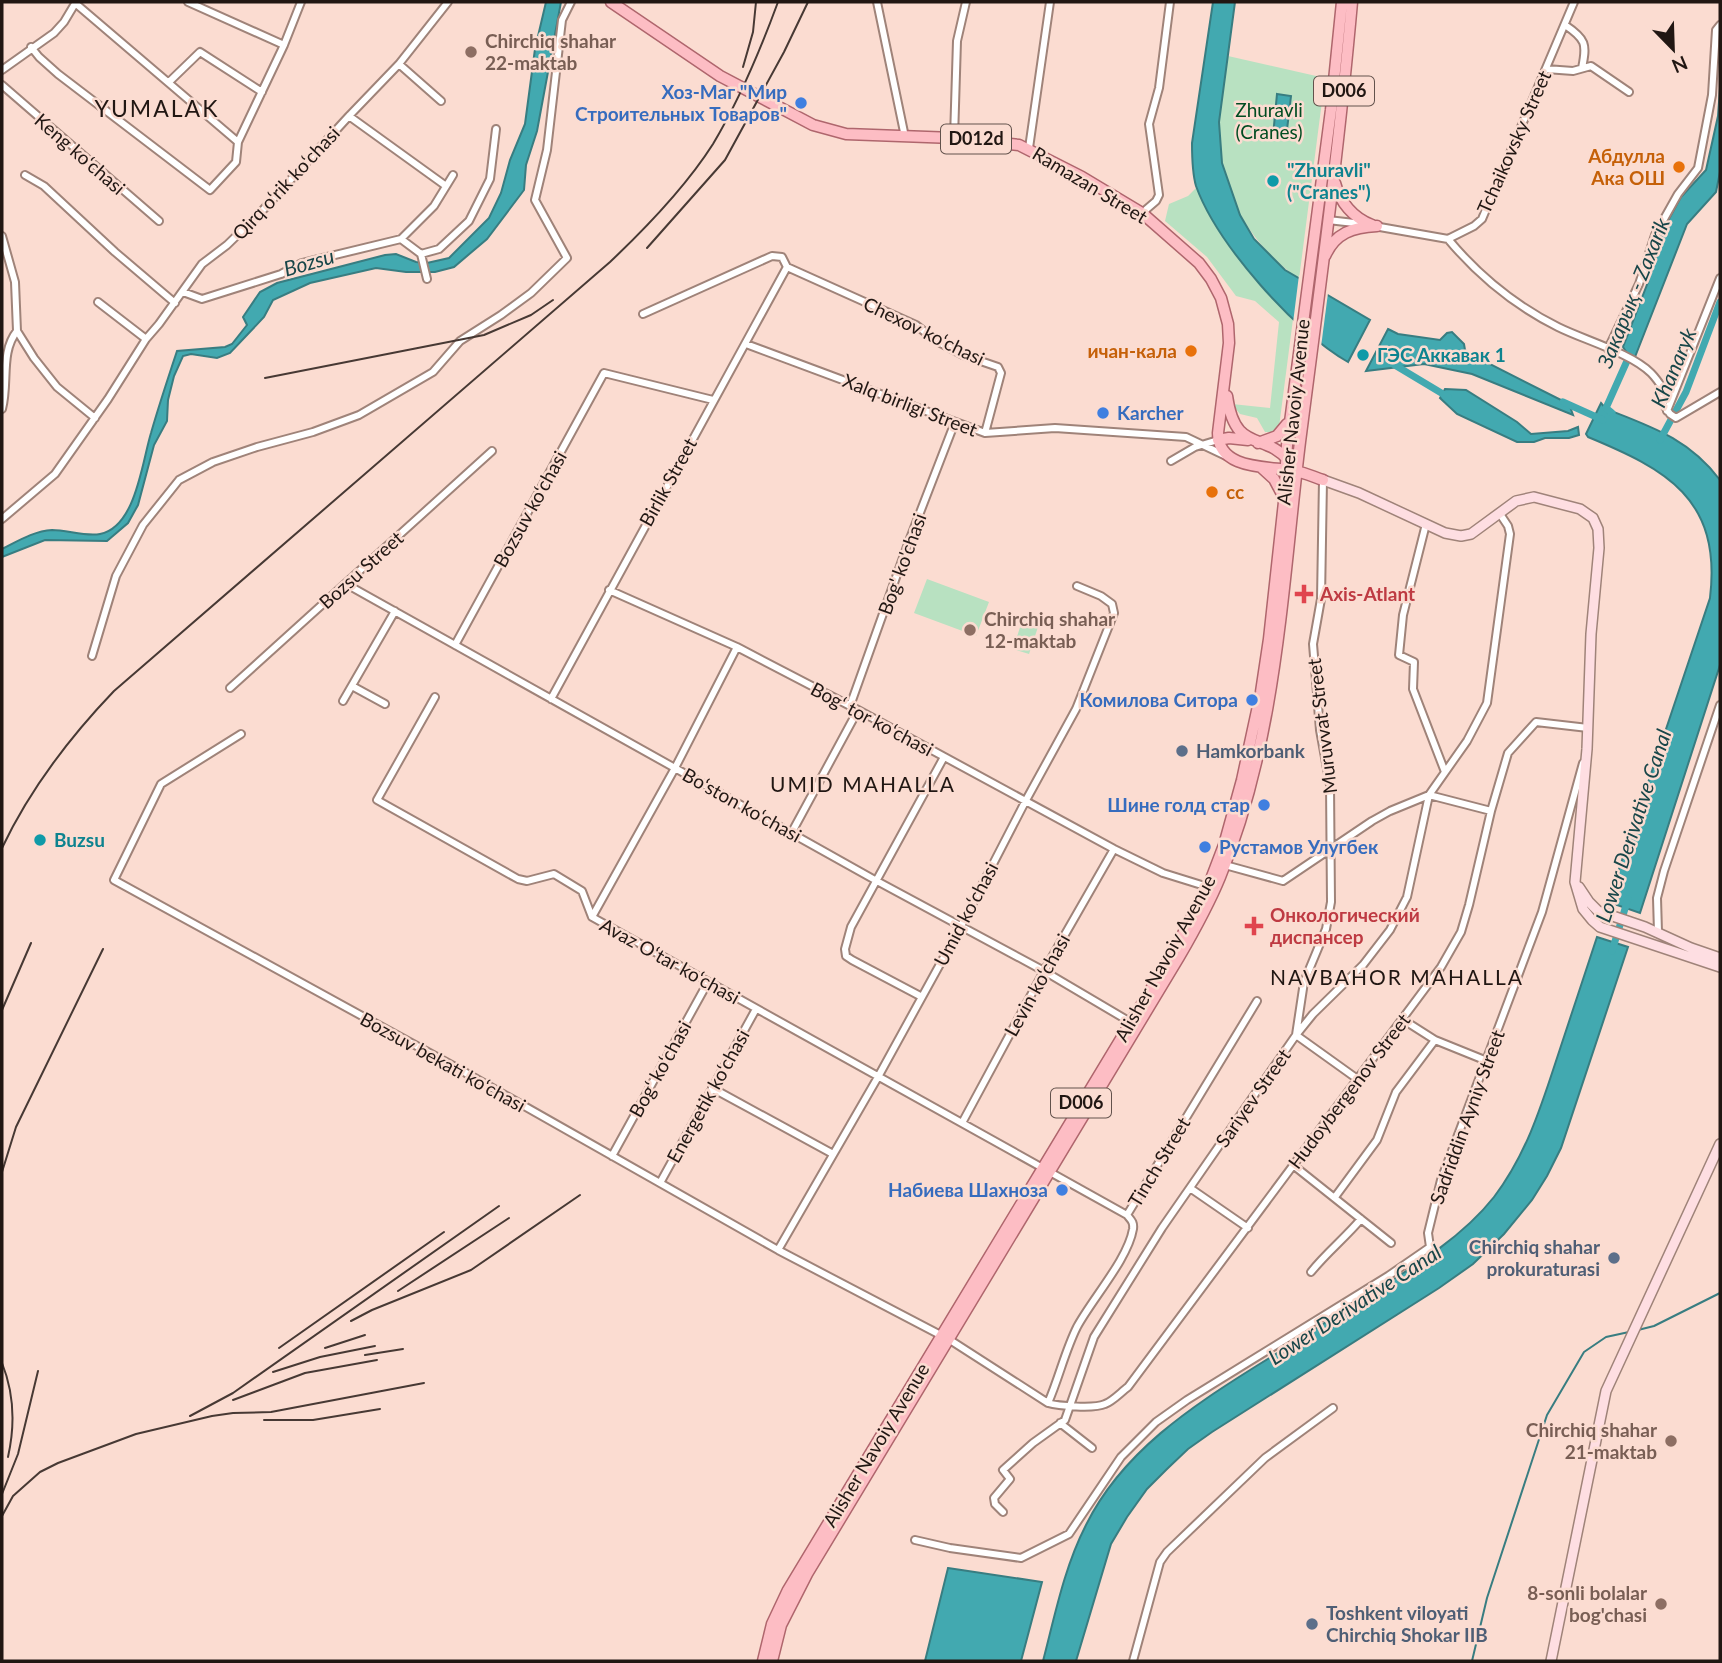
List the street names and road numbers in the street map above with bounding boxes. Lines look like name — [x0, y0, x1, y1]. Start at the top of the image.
street label: Tchaikovsky Street — [1472, 67, 1555, 217]
road number: D006 — [1314, 76, 1374, 106]
street label: Keng ko‘chasi — [30, 108, 130, 199]
street label: Qirq o‘rik ko‘chasi — [227, 121, 344, 244]
road number: D012d — [941, 124, 1011, 154]
street label: Ramazan Street — [1029, 141, 1152, 228]
street label: Chexov ko‘chasi — [860, 291, 988, 370]
street label: Alisher Navoiy Avenue — [1271, 318, 1314, 506]
street label: Xalq birligi Street — [840, 368, 981, 441]
street label: Birlik Street — [634, 434, 701, 530]
street label: Bozsuv ko‘chasi — [488, 447, 571, 571]
street label: Bog' ko'chasi — [873, 510, 931, 618]
street label: Bozsu Street — [314, 526, 408, 613]
street label: Muruvvat Street — [1302, 657, 1341, 795]
street label: Bog‘ tor ko‘chasi — [807, 677, 937, 761]
street label: Bo‘ston ko‘chasi — [679, 762, 806, 847]
street label: Umid ko‘chasi — [929, 858, 1003, 970]
street label: Alisher Navoiy Avenue — [1109, 870, 1220, 1045]
street label: Avaz O‘tar ko‘chasi — [596, 913, 744, 1009]
street label: Levin ko‘chasi — [999, 930, 1074, 1040]
street label: Bozsuv bekati ko‘chasi — [357, 1007, 530, 1117]
street label: Hudoybergenov Street — [1283, 1008, 1415, 1173]
street label: Bog‘ ko‘chasi — [624, 1017, 695, 1121]
street label: Energetik ko‘chasi — [661, 1025, 754, 1166]
street label: Sadriddin Ayniy Street — [1424, 1026, 1509, 1207]
street label: Sariyev Street — [1210, 1044, 1295, 1151]
road number: D006 — [1051, 1088, 1111, 1118]
street label: Tinch Street — [1123, 1112, 1195, 1211]
street label: Alisher Navoiy Avenue — [818, 1359, 934, 1531]

